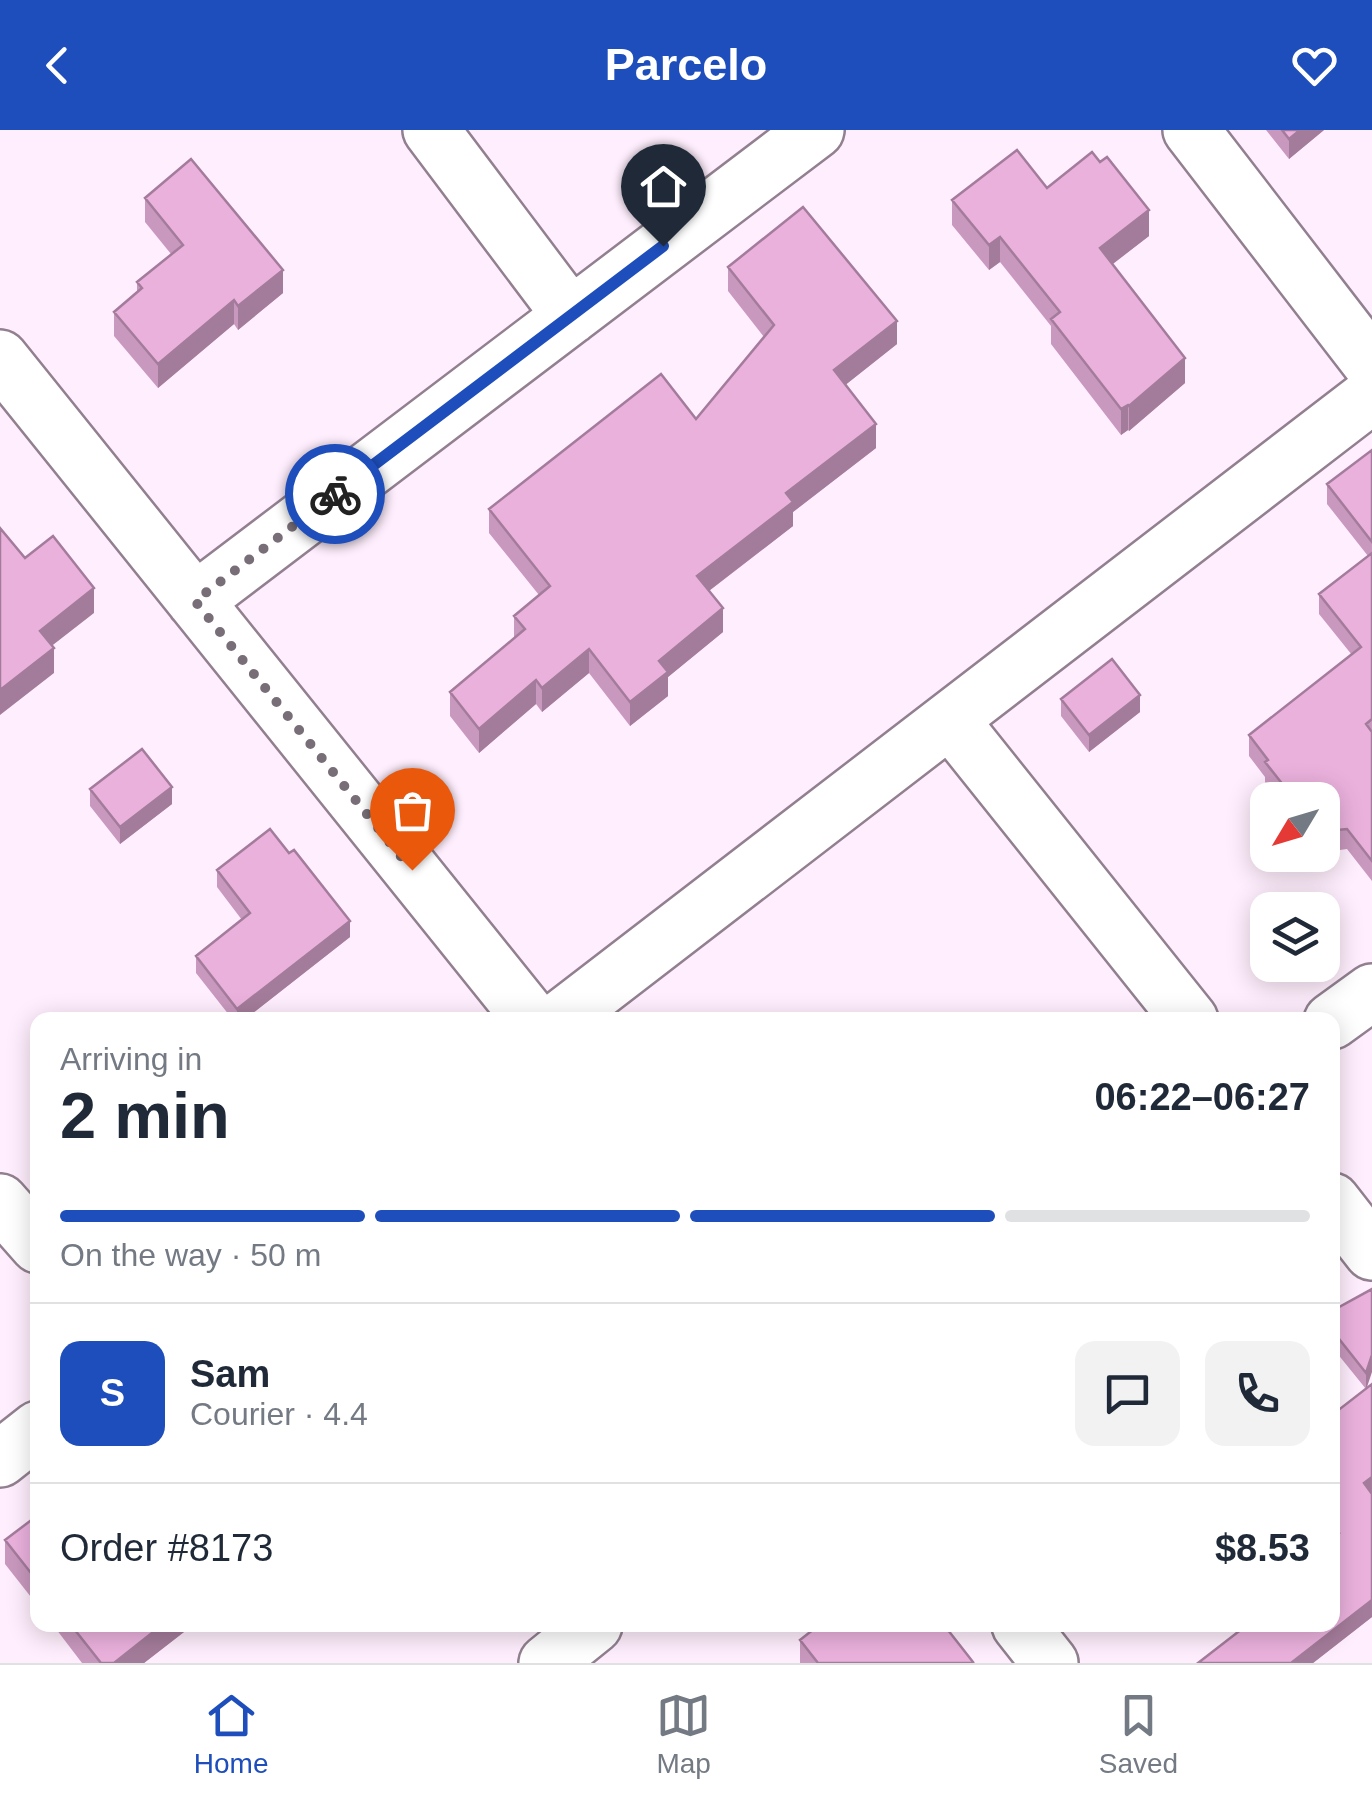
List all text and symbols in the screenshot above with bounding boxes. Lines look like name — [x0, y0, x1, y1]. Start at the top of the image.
icon: back — [30, 38, 85, 93]
icon: heart — [1287, 38, 1342, 93]
text: Parcelo — [605, 39, 767, 90]
pin — [621, 144, 706, 247]
icon: home — [636, 159, 691, 214]
courier — [285, 444, 385, 544]
icon: bike — [308, 467, 363, 522]
pin — [370, 768, 455, 871]
north arrow — [1250, 782, 1340, 872]
map controls — [1250, 782, 1340, 982]
icon: bag — [385, 783, 440, 838]
button: layers — [1250, 892, 1340, 982]
text: Arriving in — [60, 1041, 202, 1077]
text: 06:22–06:27 — [1094, 1076, 1310, 1118]
text: 2 min — [60, 1079, 230, 1152]
text: On the way · 50 m — [60, 1237, 321, 1273]
button: chat — [1075, 1341, 1180, 1446]
button: phone — [1205, 1341, 1310, 1446]
text: Sam — [190, 1353, 270, 1395]
text: S — [100, 1372, 125, 1414]
text: Courier · 4.4 — [190, 1396, 368, 1432]
text: Order #8173 — [60, 1527, 273, 1569]
text: $8.53 — [1215, 1527, 1310, 1569]
tab: Home — [194, 1688, 269, 1780]
tab: Map — [656, 1688, 711, 1780]
tab: Saved — [1099, 1688, 1178, 1780]

